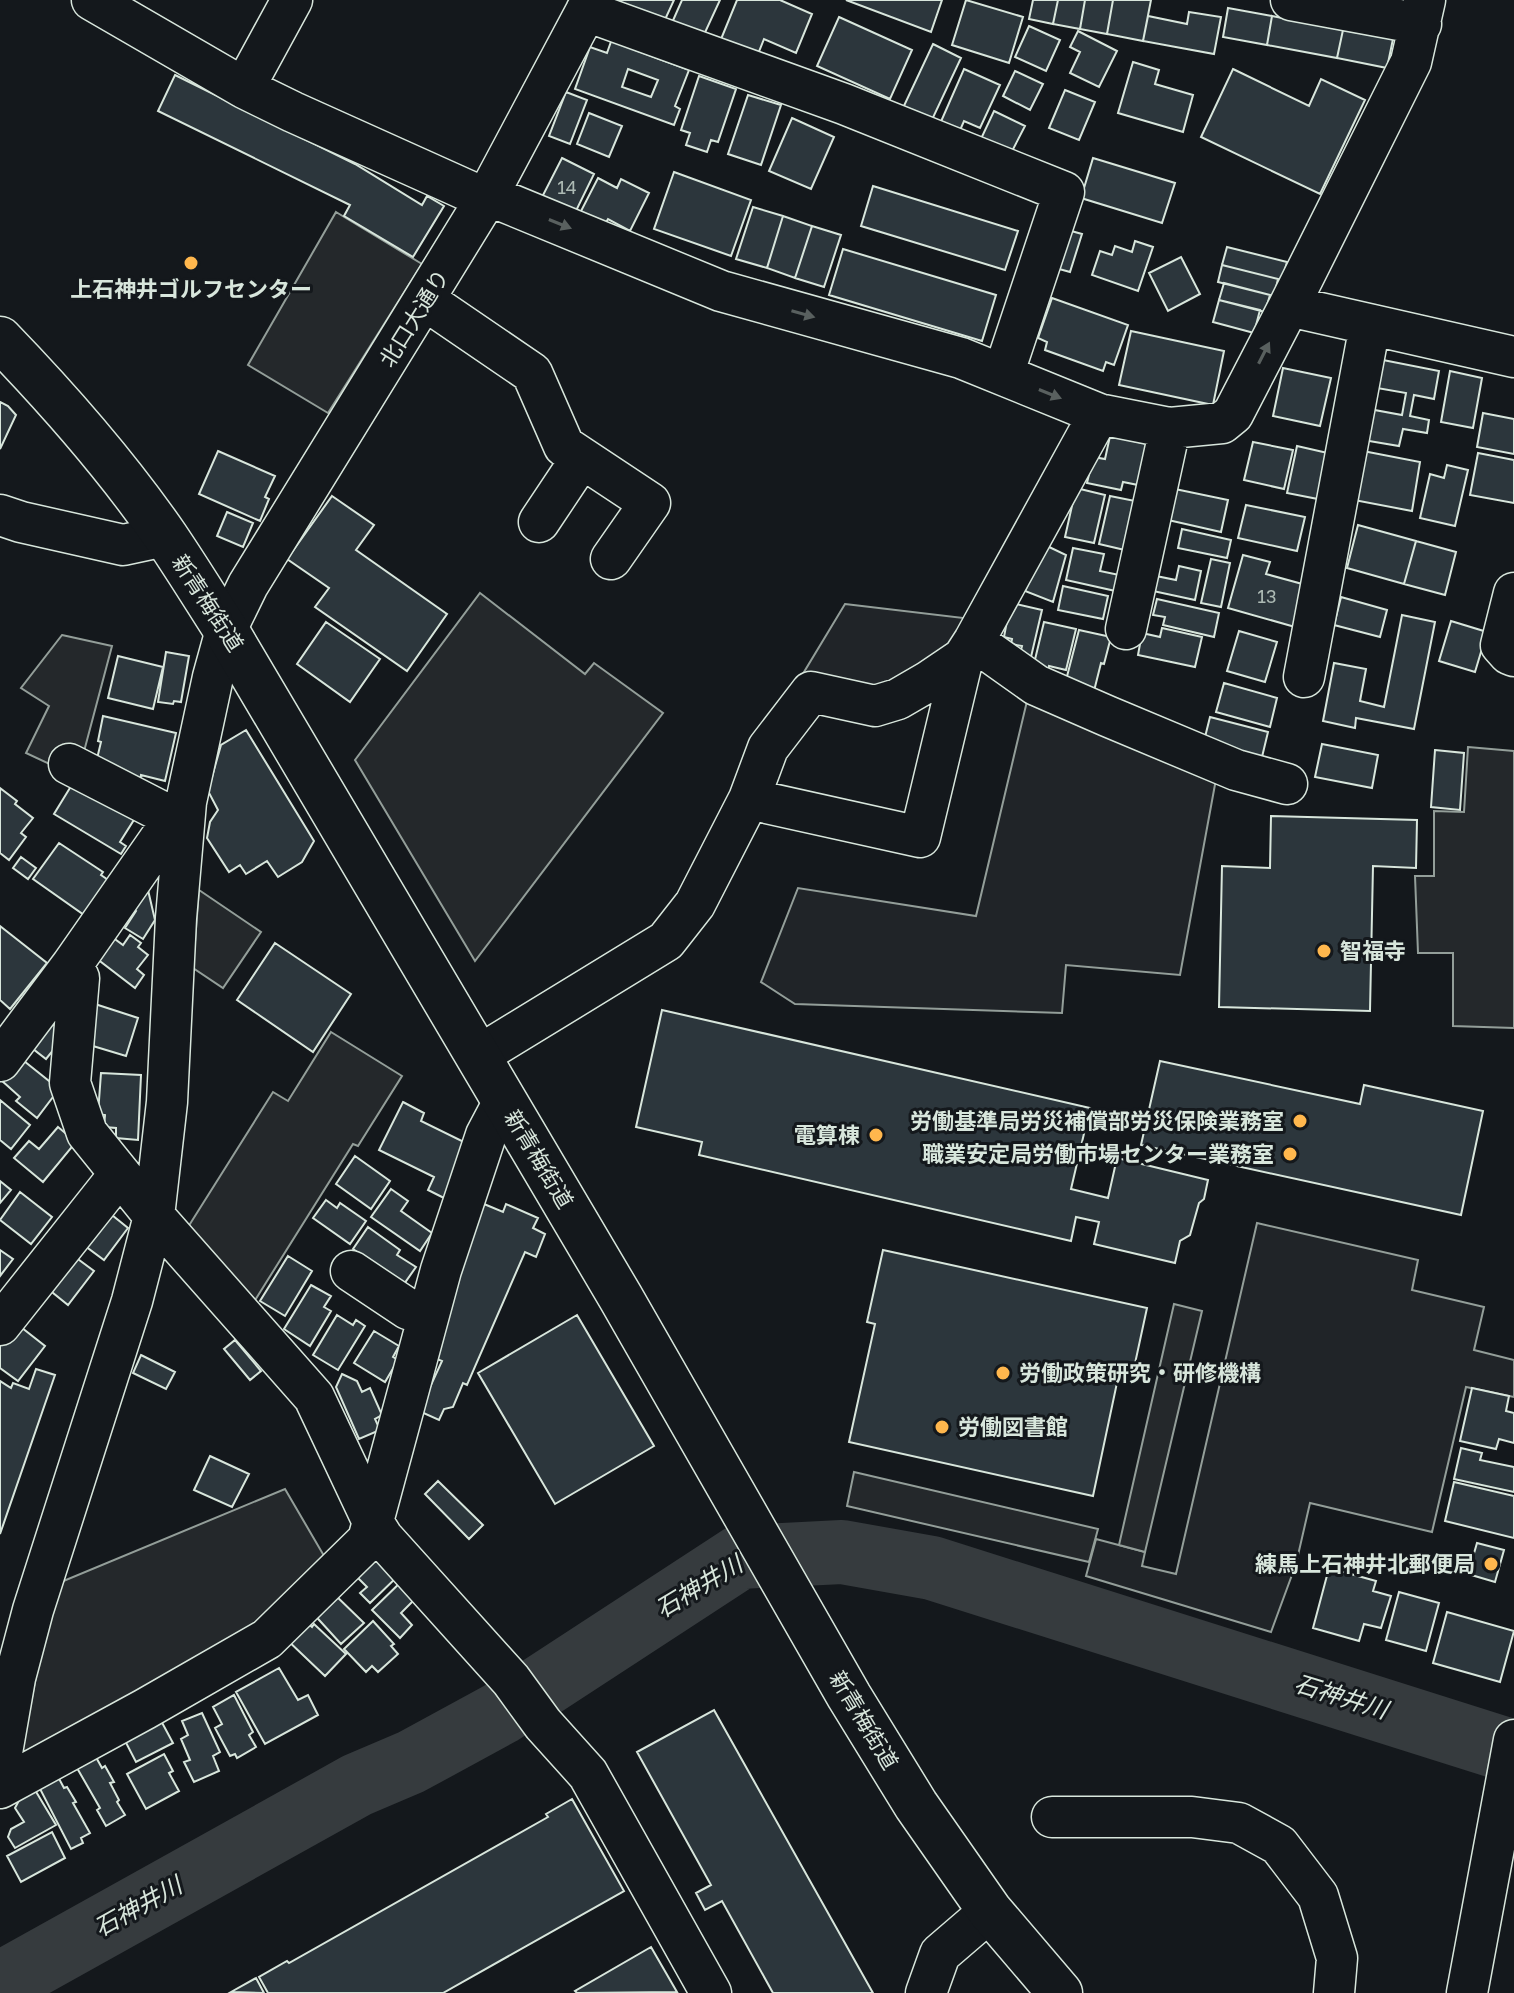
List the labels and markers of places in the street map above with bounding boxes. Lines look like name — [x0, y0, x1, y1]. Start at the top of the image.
marker: 上石神井ゴルフセンター — [182, 254, 200, 272]
place label: 上石神井ゴルフセンター — [70, 275, 312, 302]
place label: 智福寺 — [1340, 937, 1406, 964]
marker: 智福寺 — [1315, 942, 1333, 960]
place label: 労働基準局労災補償部労災保険業務室 — [910, 1107, 1284, 1134]
marker: 労働基準局労災補償部労災保険業務室 — [1291, 1112, 1309, 1130]
place label: 電算棟 — [794, 1121, 860, 1148]
marker: 電算棟 — [867, 1126, 885, 1144]
place label: 職業安定局労働市場センター業務室 — [922, 1140, 1274, 1167]
marker: 職業安定局労働市場センター業務室 — [1281, 1145, 1299, 1163]
place label: 労働政策研究・研修機構 — [1019, 1359, 1261, 1386]
marker: 労働政策研究・研修機構 — [994, 1364, 1012, 1382]
place label: 労働図書館 — [958, 1413, 1068, 1440]
marker: 労働図書館 — [933, 1418, 951, 1436]
place label: 練馬上石神井北郵便局 — [1255, 1550, 1475, 1577]
marker: 練馬上石神井北郵便局 — [1482, 1555, 1500, 1573]

